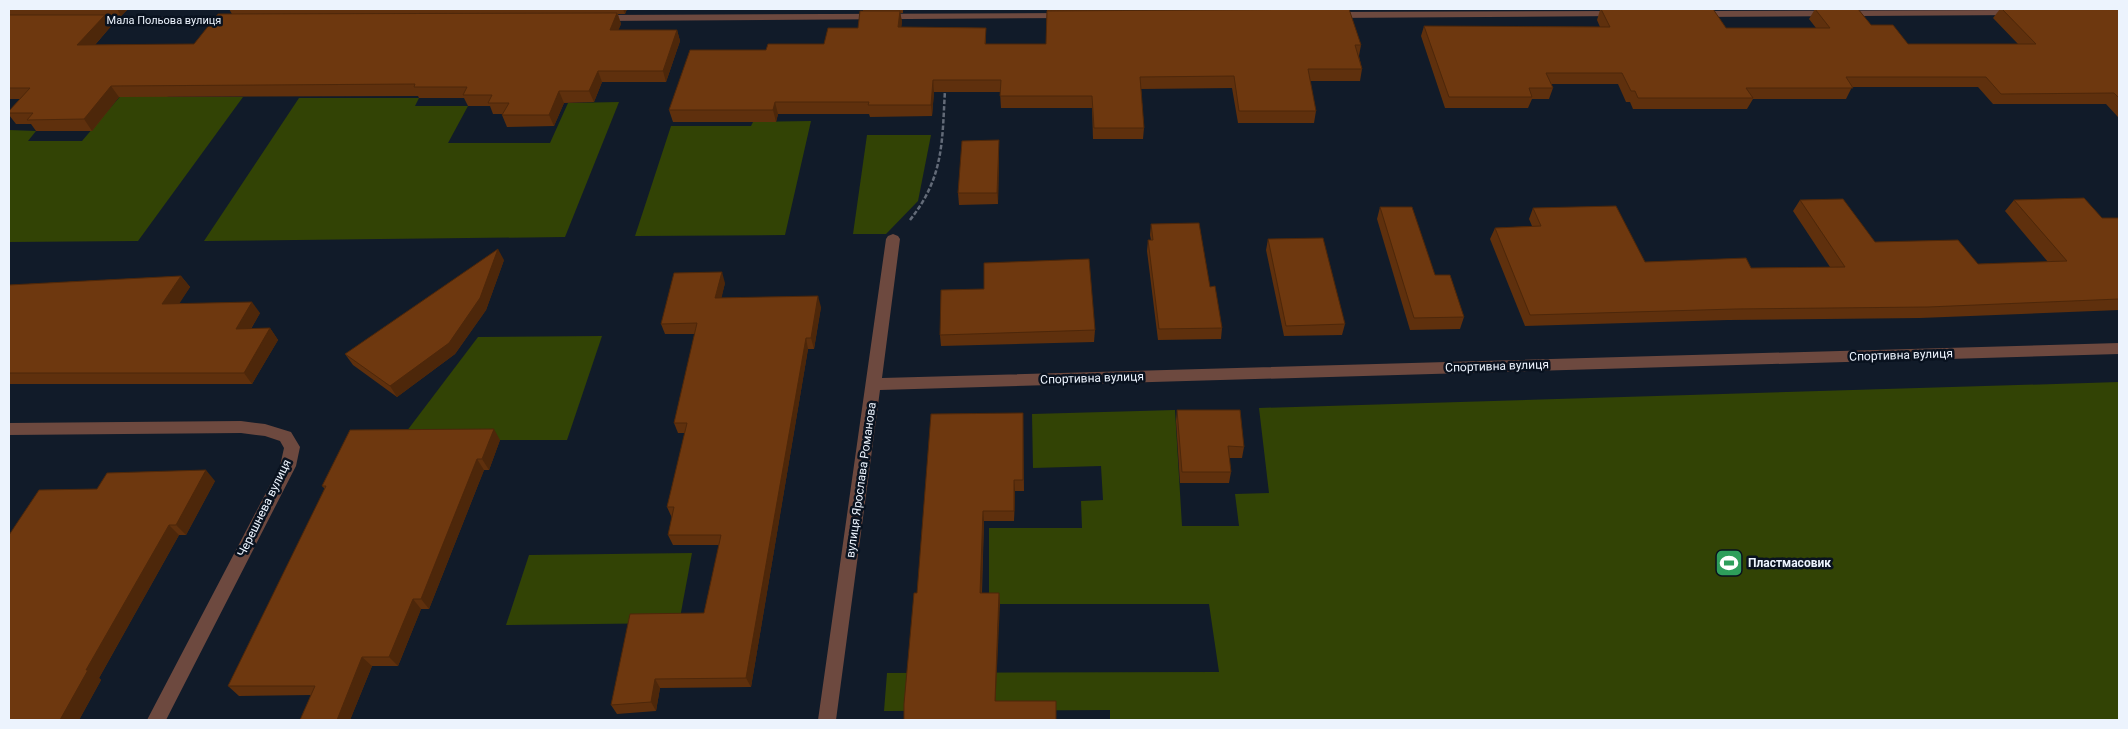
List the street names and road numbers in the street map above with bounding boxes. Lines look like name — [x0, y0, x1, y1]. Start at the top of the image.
street label: Мала Польова вулиця — [107, 14, 221, 27]
street label: Спортивна вулиця — [1849, 346, 1953, 364]
street label: Спортивна вулиця — [1445, 357, 1549, 375]
street label: Спортивна вулиця — [1040, 369, 1144, 387]
street label: вулиця Ярослава Романова — [843, 401, 879, 559]
street label: Черешнева вулиця — [234, 457, 294, 559]

